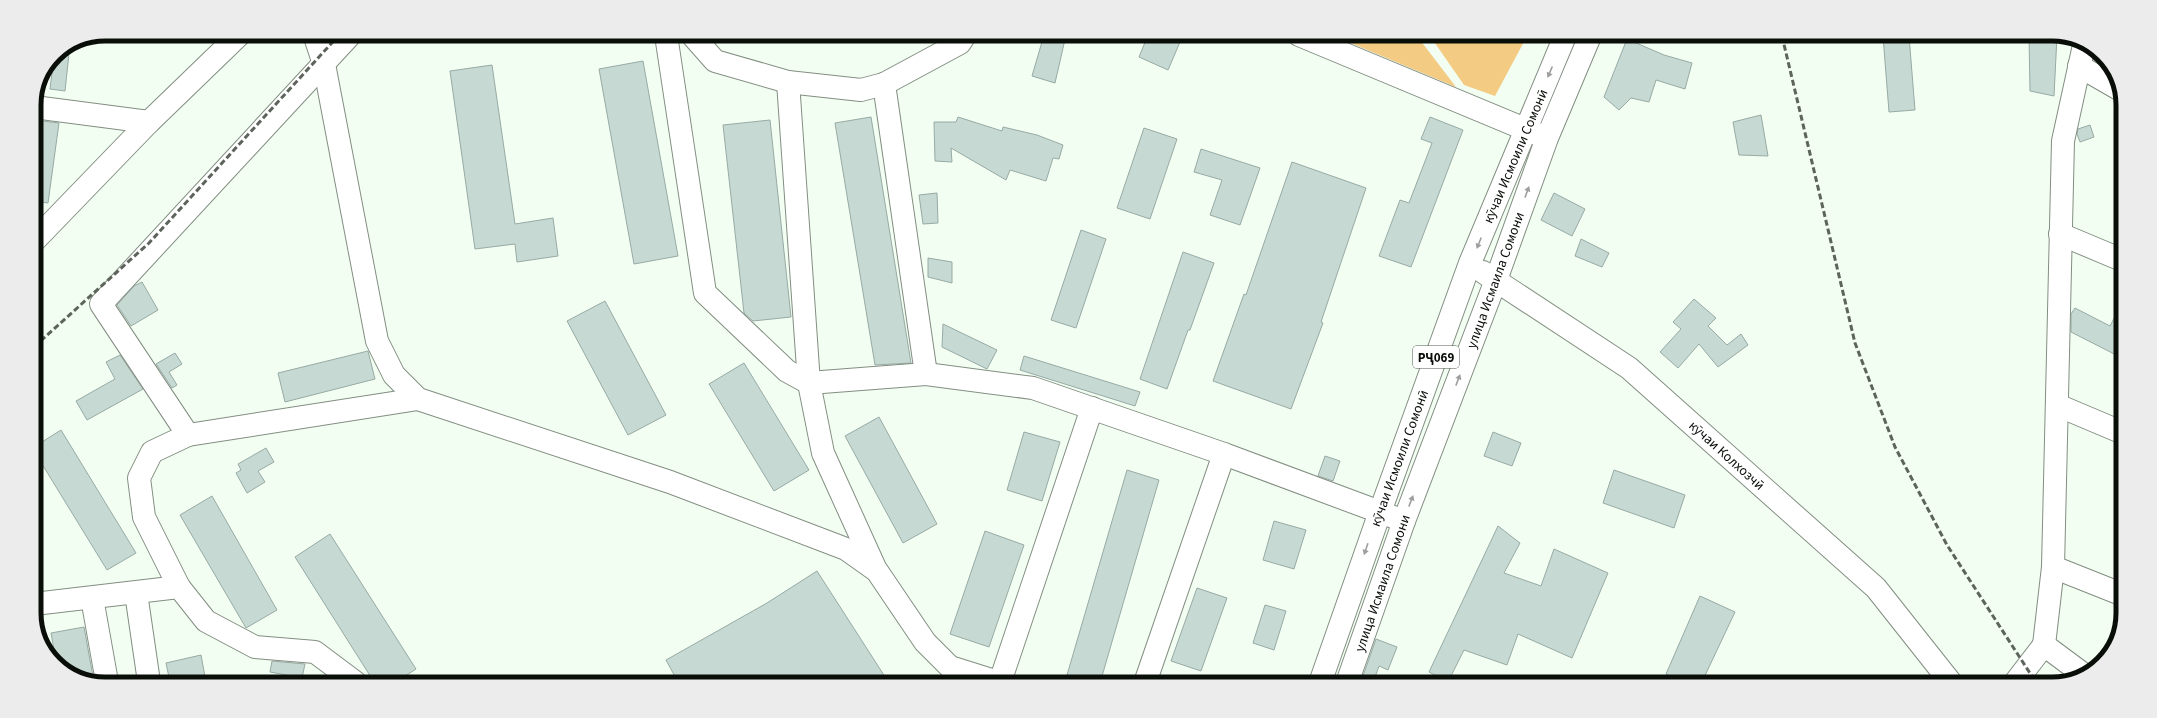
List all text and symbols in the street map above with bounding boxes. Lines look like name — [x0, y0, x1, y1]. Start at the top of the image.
one-way arrow — [1547, 66, 1553, 77]
street label: кӯчаи Исмоили Сомонӣ — [1479, 86, 1553, 227]
one-way arrow — [1525, 186, 1531, 198]
street label: улица Исмаила Сомони — [1462, 209, 1530, 351]
one-way arrow — [1475, 238, 1481, 250]
road number: РҶ069 — [1413, 346, 1459, 368]
one-way arrow — [1455, 373, 1461, 385]
street label: кӯчаи Исмоили Сомонӣ — [1366, 387, 1434, 529]
street label: кӯчаи Колхозчӣ — [1684, 416, 1769, 495]
one-way arrow — [1409, 495, 1415, 507]
street label: улица Исмаила Сомони — [1350, 512, 1416, 655]
one-way arrow — [1363, 544, 1369, 556]

